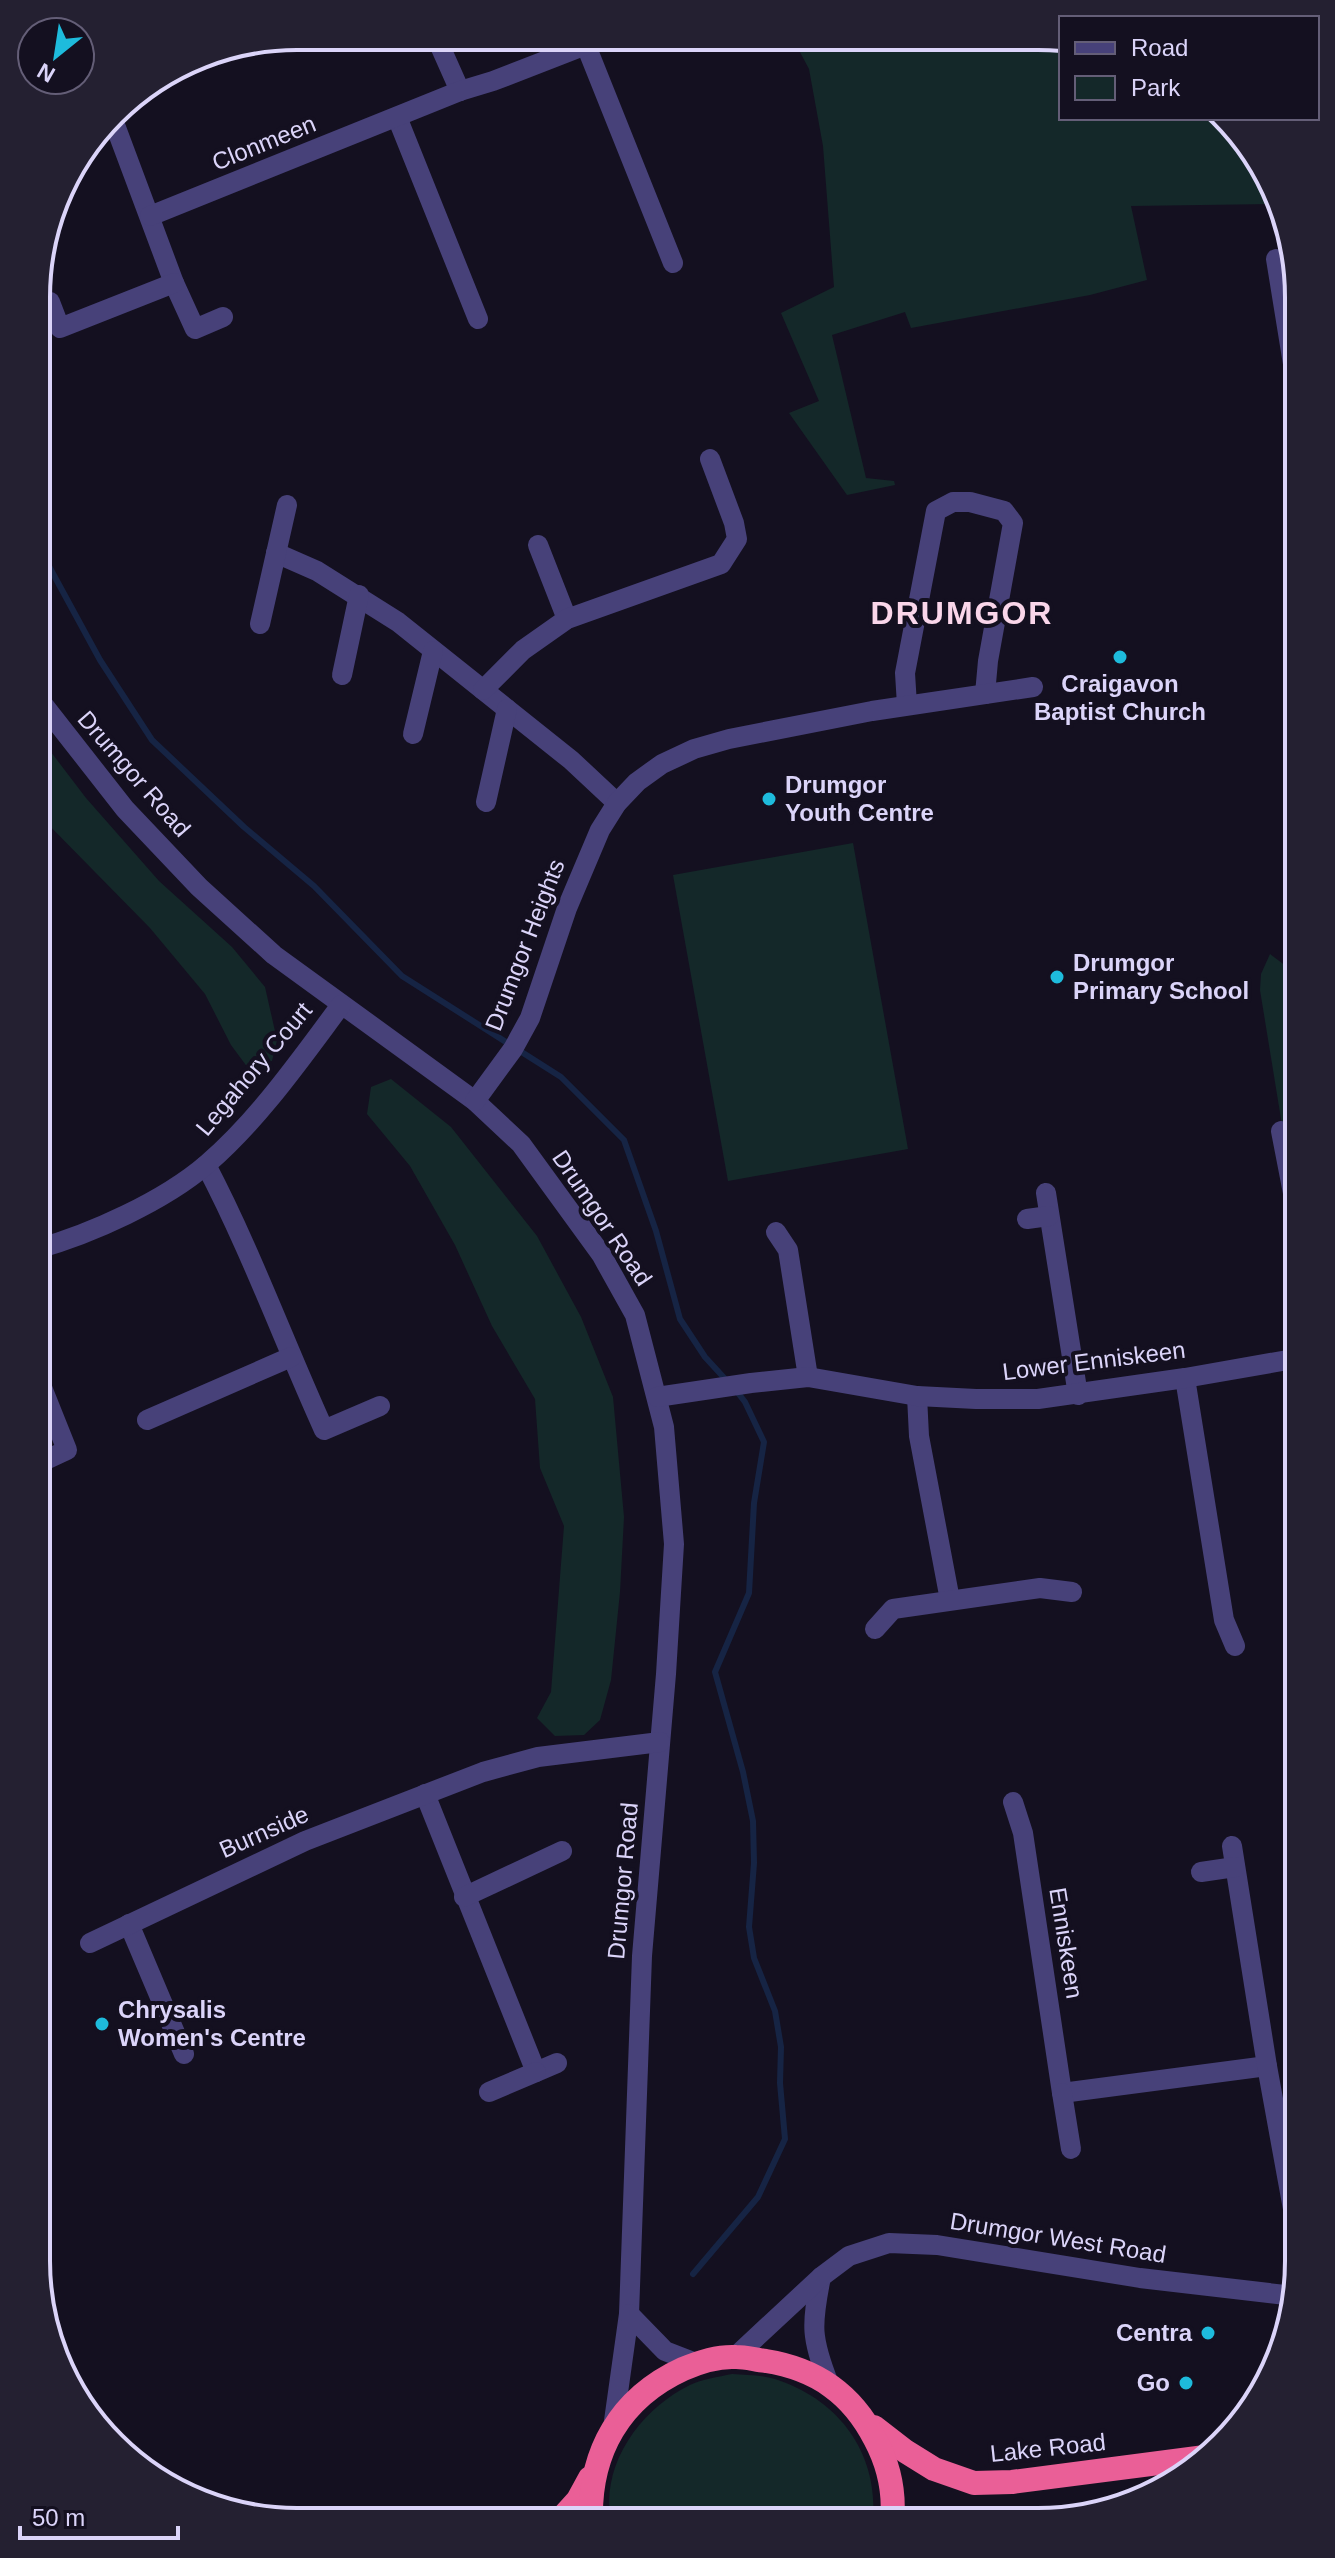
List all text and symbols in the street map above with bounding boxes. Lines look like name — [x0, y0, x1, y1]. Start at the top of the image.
north arrow — [16, 16, 96, 96]
legend — [1059, 16, 1319, 120]
text: Road — [1131, 34, 1188, 61]
text: N — [33, 58, 59, 88]
text: Park — [1131, 74, 1181, 101]
street label: Clonmeen — [208, 110, 320, 176]
district label: DRUMGOR — [871, 595, 1053, 631]
marker: Craigavon Baptist Church — [1111, 648, 1129, 666]
place label: Craigavon Baptist Church — [1034, 670, 1206, 725]
street label: Drumgor Road — [73, 705, 196, 842]
place label: Drumgor Youth Centre — [785, 771, 934, 826]
marker: Drumgor Youth Centre — [760, 790, 778, 808]
street label: Drumgor Heights — [479, 855, 570, 1034]
place label: Drumgor Primary School — [1073, 949, 1249, 1004]
marker: Drumgor Primary School — [1048, 968, 1066, 986]
street label: Legahory Court — [190, 996, 317, 1141]
street label: Drumgor Road — [547, 1145, 658, 1291]
street label: Lower Enniskeen — [1001, 1336, 1187, 1385]
street label: Burnside — [215, 1800, 313, 1863]
street label: Drumgor Road — [602, 1801, 643, 1961]
street label: Enniskeen — [1044, 1885, 1089, 2000]
place label: Chrysalis Women's Centre — [118, 1996, 306, 2051]
marker: Chrysalis Women's Centre — [93, 2015, 111, 2033]
street label: Drumgor West Road — [948, 2207, 1168, 2268]
place label: Centra — [1116, 2319, 1193, 2346]
marker: Centra — [1199, 2324, 1217, 2342]
place label: Go — [1137, 2369, 1170, 2396]
marker: Go — [1177, 2374, 1195, 2392]
street label: Lake Road — [989, 2428, 1107, 2467]
scale bar — [20, 2490, 178, 2540]
text: 50 m — [32, 2504, 85, 2531]

